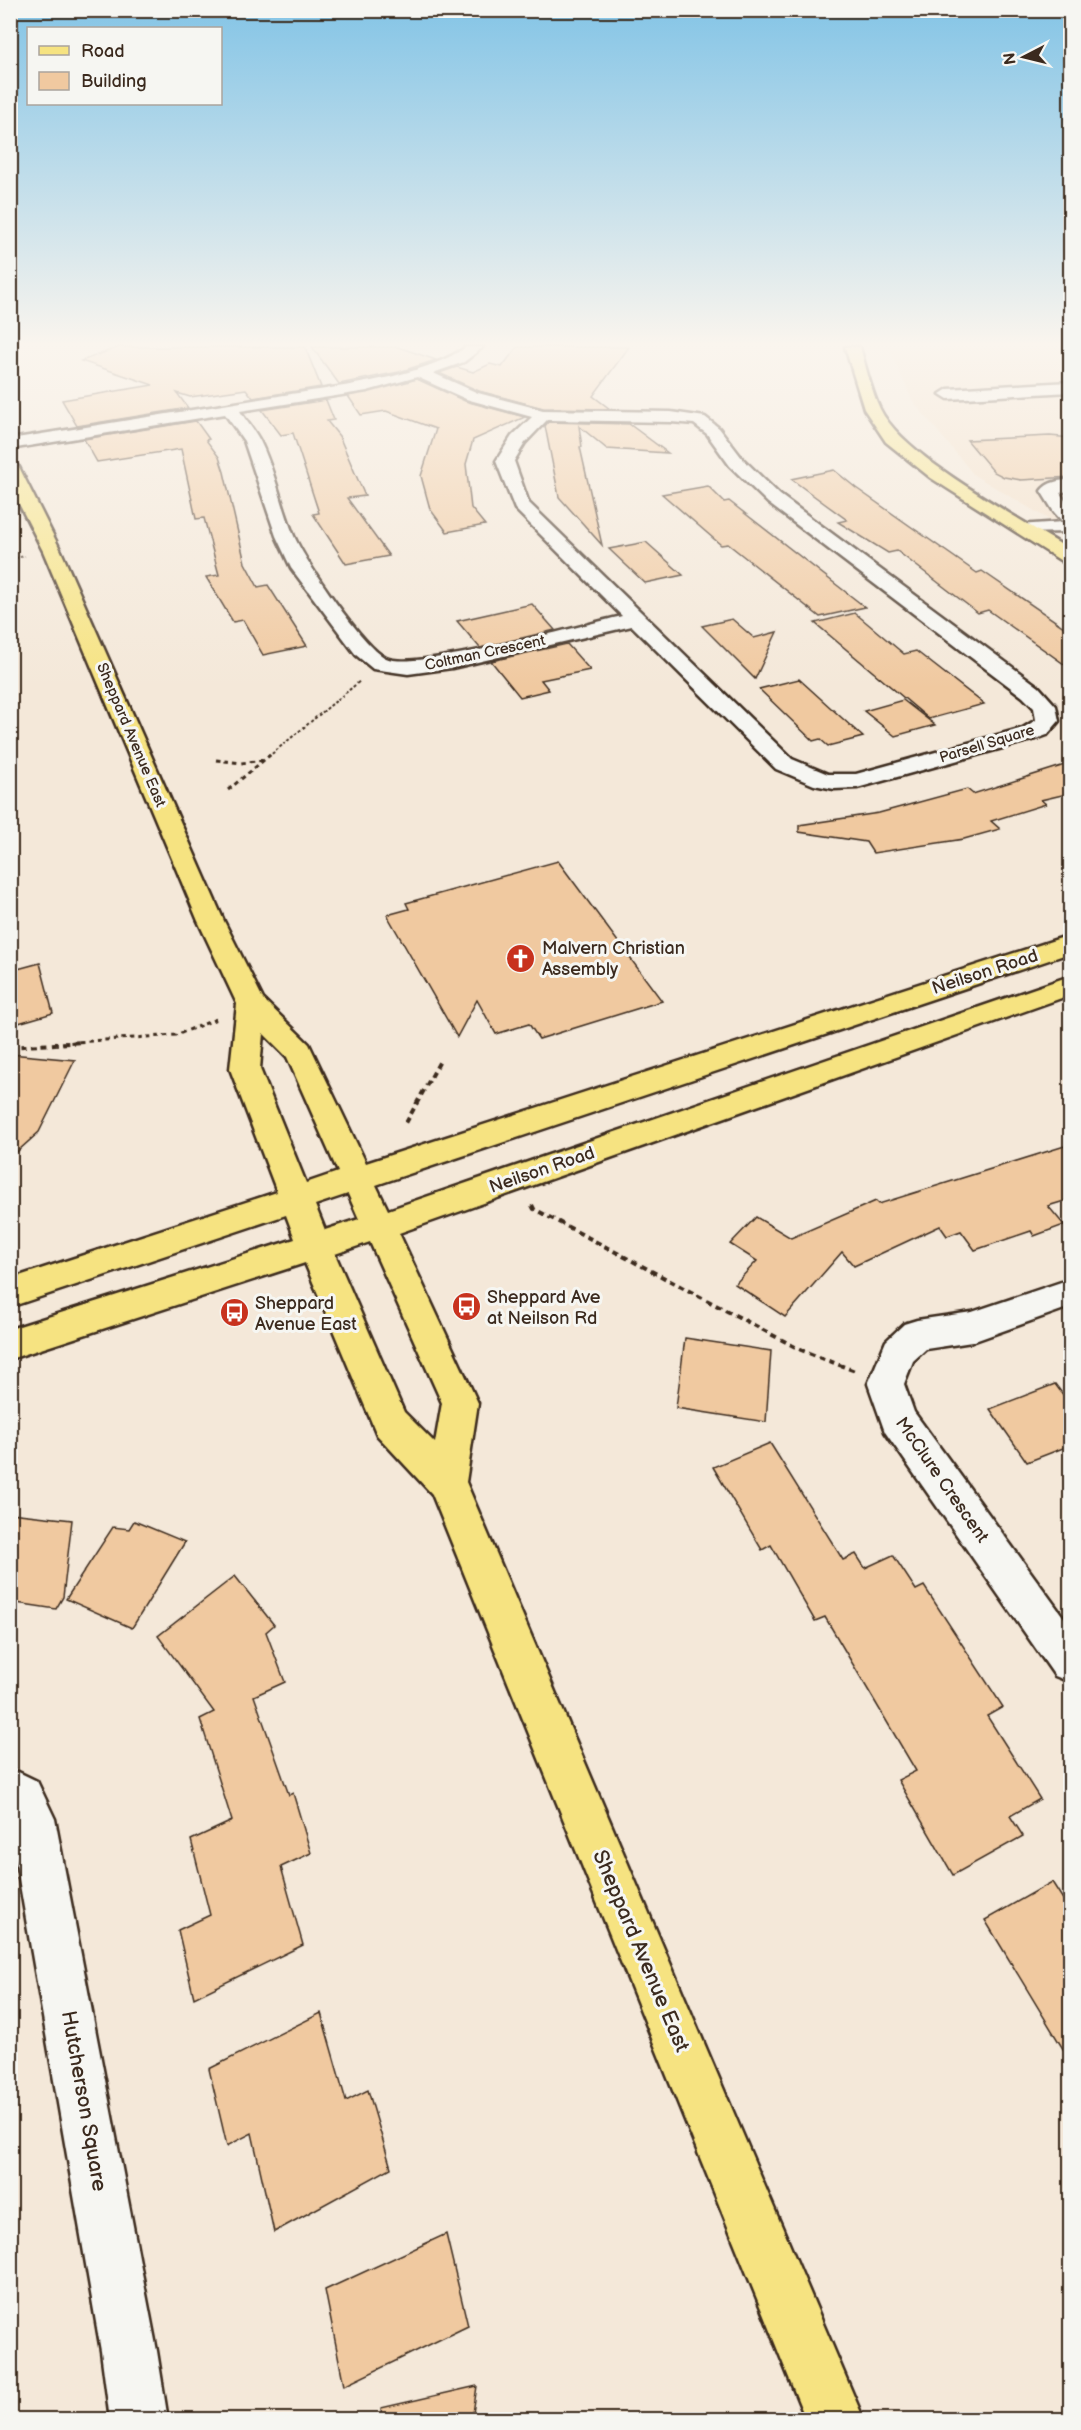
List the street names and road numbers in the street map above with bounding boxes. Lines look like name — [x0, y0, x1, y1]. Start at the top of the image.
street label: Coltman Crescent — [423, 631, 547, 675]
street label: Sheppard Avenue East — [92, 660, 170, 810]
street label: Parsell Square — [937, 721, 1037, 767]
street label: Neilson Road — [929, 945, 1041, 999]
street label: Neilson Road — [487, 1142, 597, 1198]
street label: McClure Crescent — [891, 1413, 993, 1547]
street label: Sheppard Avenue East — [587, 1846, 695, 2056]
street label: Hutcherson Square — [56, 2009, 112, 2193]

